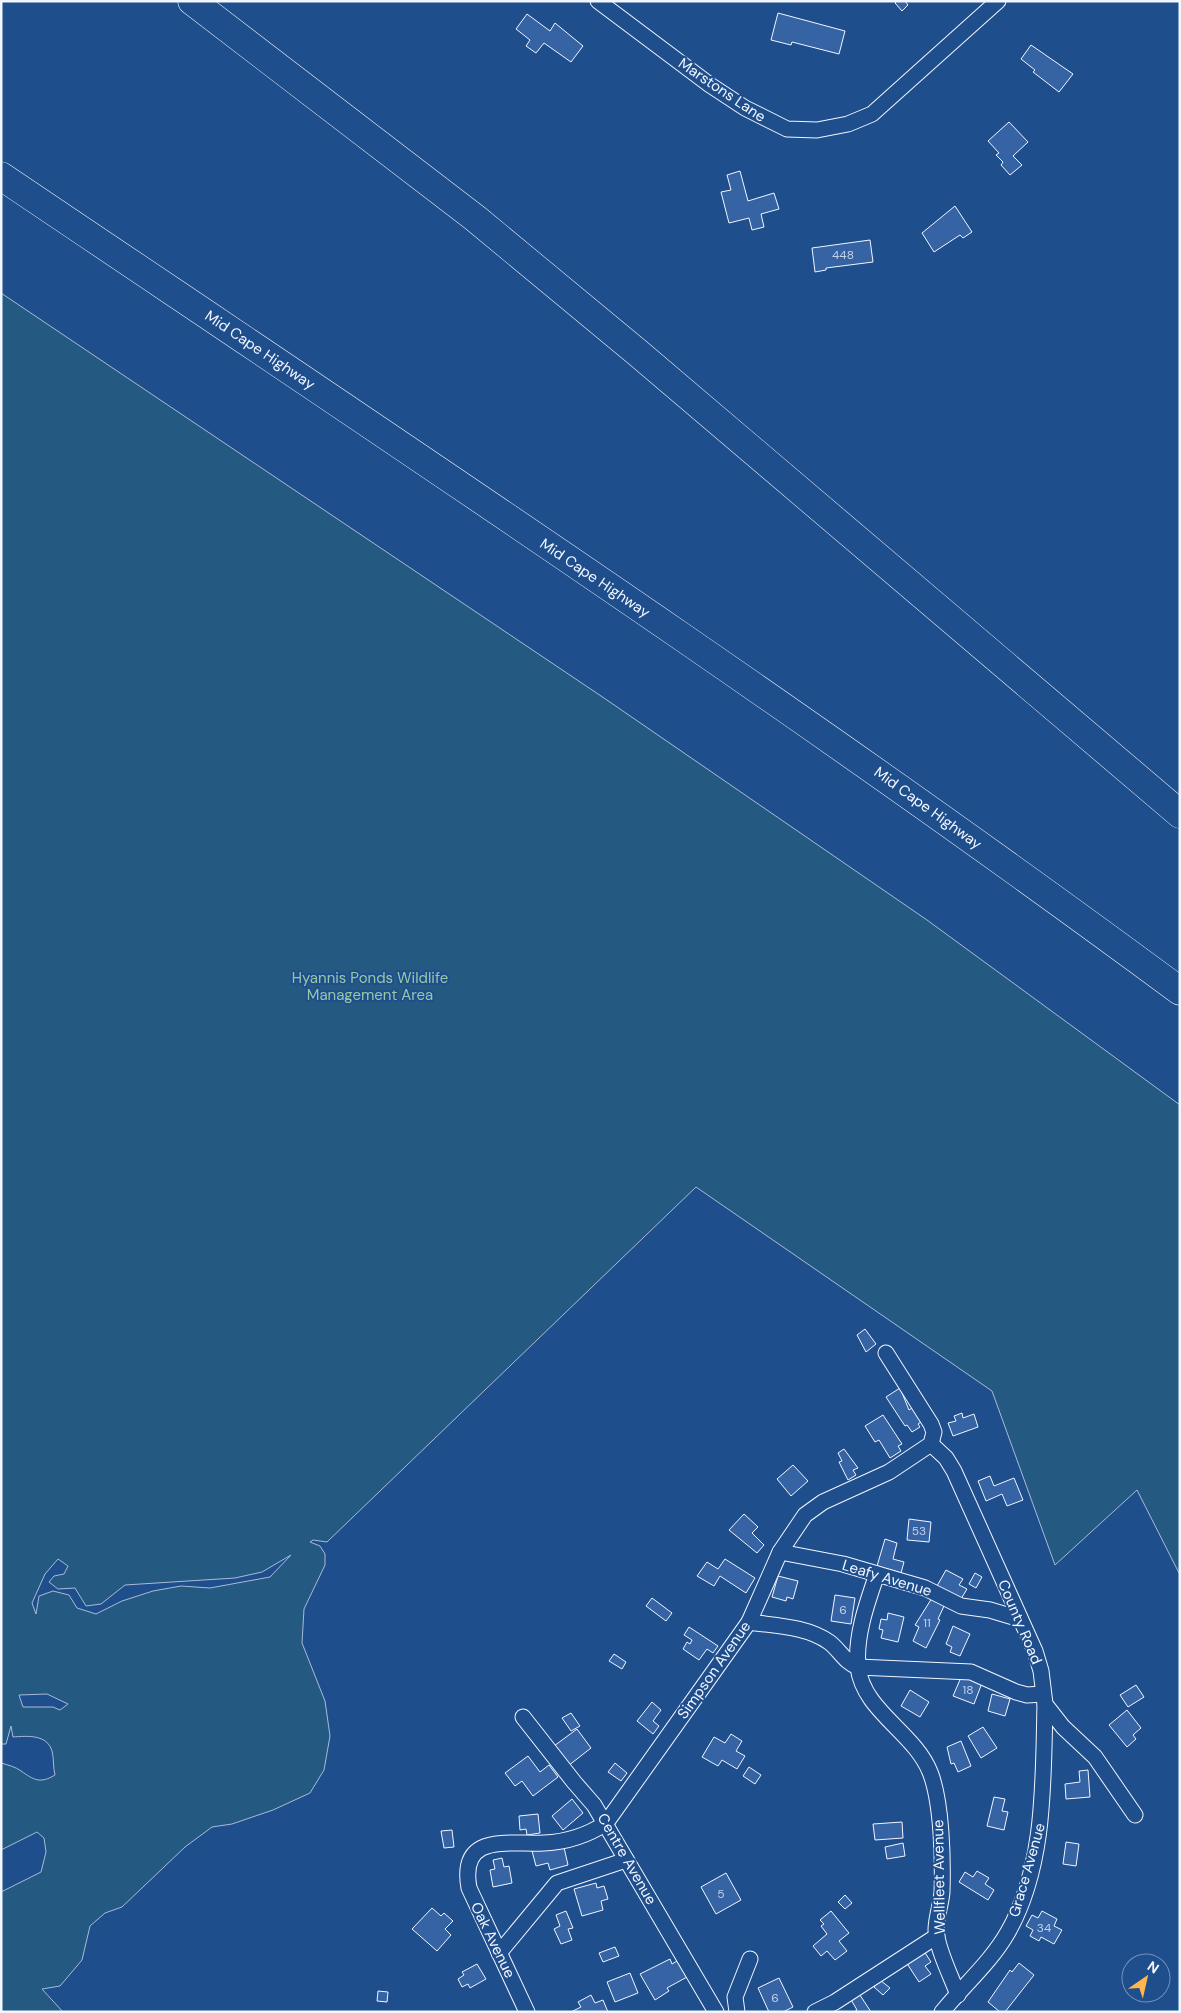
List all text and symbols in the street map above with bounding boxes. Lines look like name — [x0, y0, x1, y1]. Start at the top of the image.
street label: Marstons Lane — [674, 53, 770, 127]
house number: 448 — [832, 247, 854, 263]
street label: Mid Cape Highway — [201, 306, 319, 395]
street label: Mid Cape Highway — [536, 534, 654, 623]
street label: Mid Cape Highway — [870, 762, 986, 854]
park label: Hyannis Ponds Wildlife Management Area — [292, 968, 448, 1005]
house number: 53 — [912, 1523, 926, 1539]
street label: Leafy Avenue — [840, 1555, 934, 1601]
street label: County Road — [993, 1577, 1047, 1667]
house number: 6 — [839, 1602, 847, 1618]
house number: 11 — [923, 1615, 931, 1631]
street label: Simpson Avenue — [673, 1617, 755, 1723]
house number: 18 — [962, 1682, 974, 1698]
street label: Centre Avenue — [593, 1810, 661, 1908]
street label: Wellfleet Avenue — [928, 1819, 950, 1935]
street label: Grace Avenue — [1004, 1821, 1050, 1919]
house number: 5 — [717, 1886, 725, 1902]
street label: Oak Avenue — [466, 1899, 520, 1981]
house number: 34 — [1037, 1920, 1051, 1936]
north arrow — [1121, 1953, 1171, 2003]
text: N — [1144, 1957, 1163, 1978]
house number: 6 — [771, 1990, 779, 2006]

